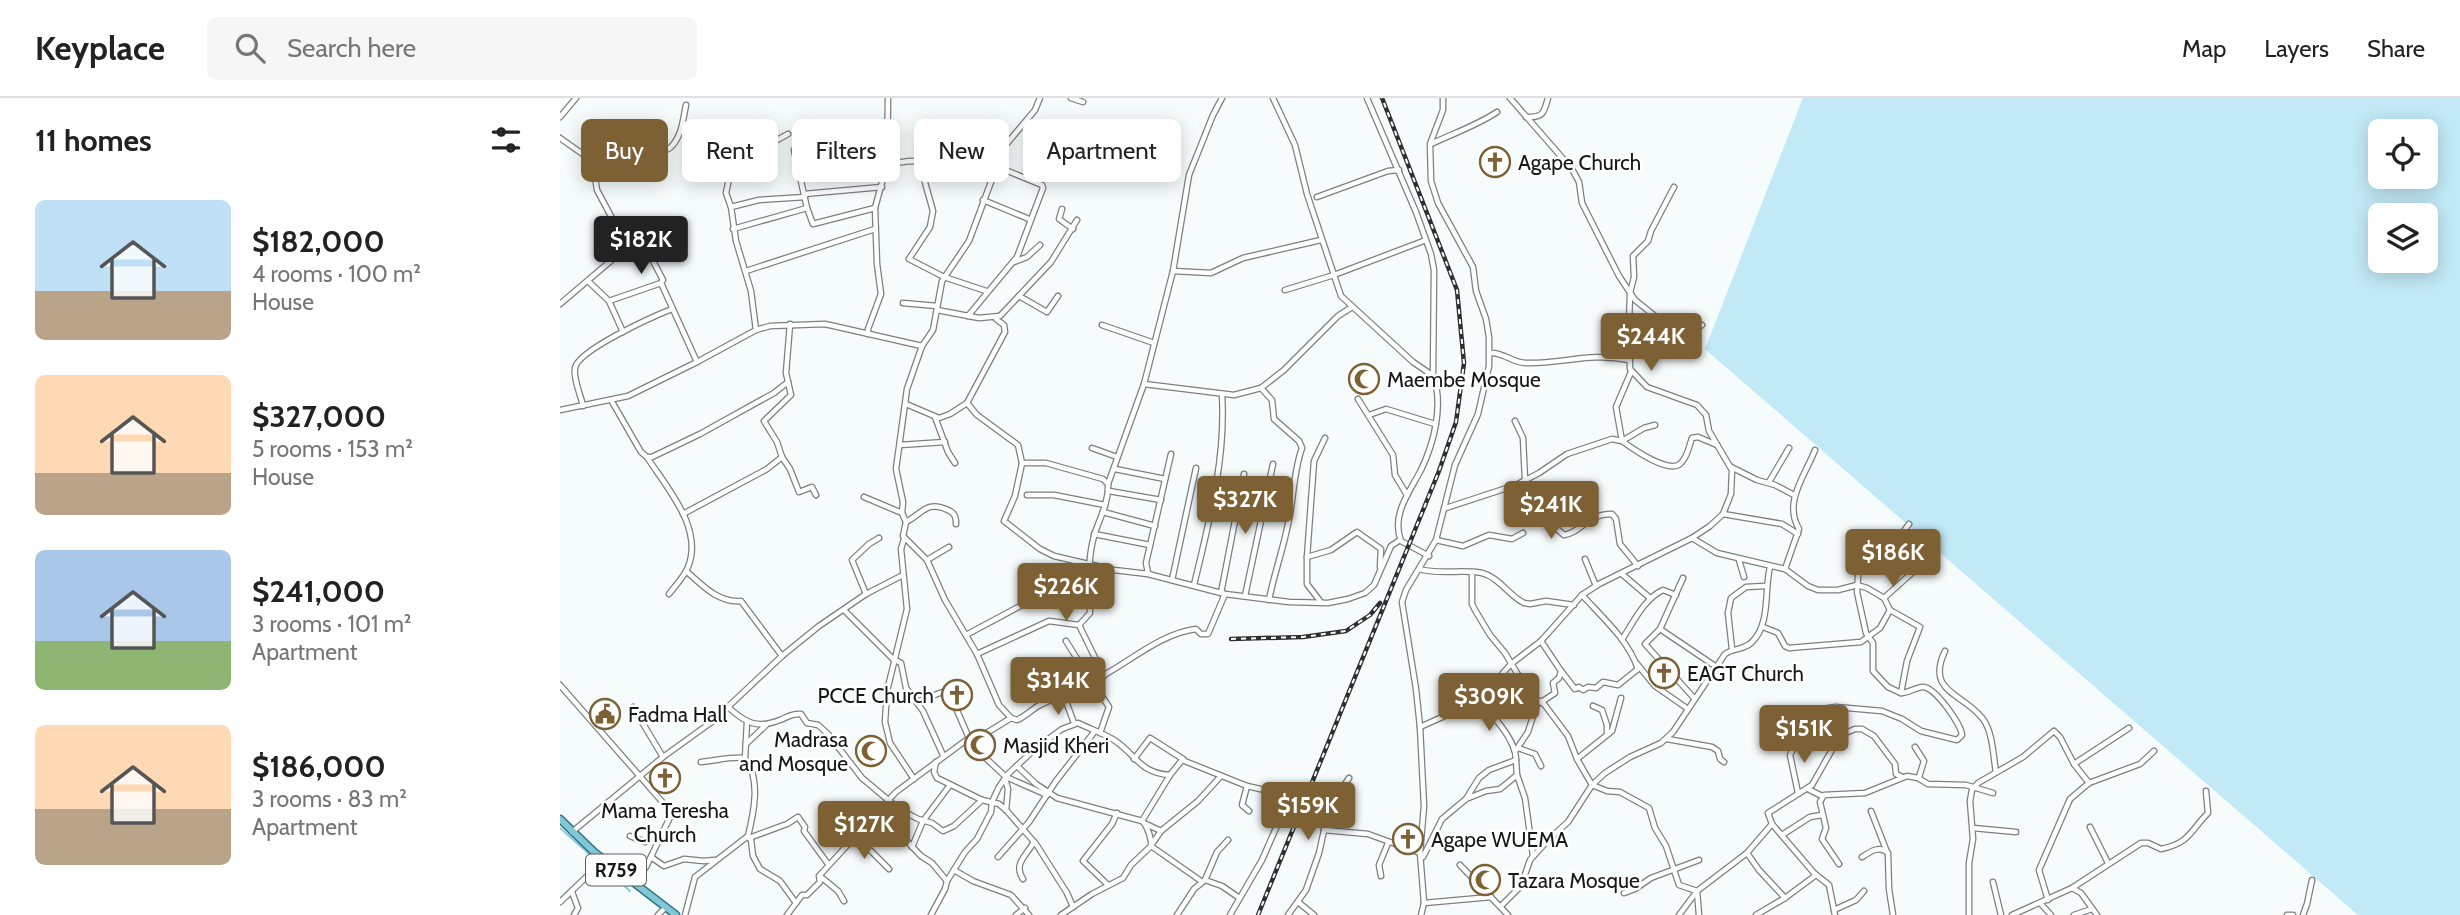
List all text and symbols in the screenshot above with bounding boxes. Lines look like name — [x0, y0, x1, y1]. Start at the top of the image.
search box — [207, 17, 697, 80]
text: Keyplace — [35, 28, 165, 68]
icon: search — [231, 29, 269, 67]
text: Search here — [287, 32, 416, 64]
text: Map — [2182, 34, 2226, 63]
text: Layers — [2264, 34, 2329, 63]
text: Share — [2367, 34, 2425, 63]
chip: Buy — [581, 119, 668, 182]
chip: Rent — [682, 119, 778, 182]
chip: Filters — [792, 119, 900, 182]
chip: New — [914, 119, 1009, 182]
chip: Apartment — [1023, 119, 1181, 182]
map controls — [2368, 119, 2438, 273]
button: locate — [2368, 119, 2438, 189]
icon: filters — [487, 121, 525, 159]
text: 11 homes — [35, 122, 152, 159]
church icon: Agape Church — [1478, 145, 1512, 179]
place label: Agape Church — [1518, 150, 1641, 175]
button: layers — [2368, 203, 2438, 273]
pin: $182K — [592, 216, 690, 276]
text: $182,000 — [252, 223, 385, 260]
text: $182K — [610, 225, 672, 253]
icon: home — [91, 228, 175, 312]
text: 4 rooms · 100 m² — [252, 260, 421, 288]
text: House — [252, 288, 314, 316]
pin: $244K — [1602, 314, 1700, 373]
text: $244K — [1617, 322, 1685, 350]
mosque icon: Maembe Mosque — [1347, 362, 1381, 396]
place label: Maembe Mosque — [1387, 367, 1541, 392]
text: $327,000 — [252, 398, 386, 435]
icon: home — [91, 403, 175, 487]
text: 5 rooms · 153 m² — [252, 435, 413, 463]
text: House — [252, 463, 314, 491]
pin: $327K — [1196, 476, 1294, 536]
pin: $241K — [1502, 482, 1600, 541]
text: $327K — [1213, 485, 1277, 513]
text: $241K — [1520, 490, 1582, 518]
pin: $186K — [1844, 530, 1942, 589]
text: $186K — [1861, 538, 1925, 566]
pin: $226K — [1017, 564, 1115, 623]
text: $226K — [1033, 572, 1099, 600]
text: $241,000 — [252, 573, 385, 610]
icon: home — [91, 578, 175, 662]
text: 3 rooms · 101 m² — [252, 610, 411, 638]
text: Apartment — [252, 638, 357, 666]
church icon: EAGT Church — [1647, 656, 1681, 690]
pin: $314K — [1009, 658, 1107, 717]
place label: EAGT Church — [1687, 661, 1804, 686]
text: $314K — [1027, 666, 1089, 694]
pin: $309K — [1440, 674, 1538, 733]
church icon: PCCE Church — [940, 678, 974, 712]
text: $309K — [1454, 682, 1524, 710]
place label: PCCE Church — [817, 683, 934, 708]
public building icon: Fadma Hall — [588, 697, 622, 731]
place label: Fadma Hall — [628, 702, 727, 727]
pin: $151K — [1755, 706, 1853, 765]
text: $151K — [1775, 714, 1833, 742]
place label: Madrasa and Mosque — [739, 727, 848, 776]
mosque icon: Masjid Kheri — [963, 728, 997, 762]
place label: Masjid Kheri — [1003, 733, 1109, 759]
mosque icon: Madrasa and Mosque — [854, 734, 888, 768]
text: $186,000 — [252, 748, 386, 785]
icon: home — [91, 753, 175, 837]
church icon: Mama Teresha Church — [648, 761, 682, 795]
pin: $159K — [1259, 782, 1357, 842]
text: 3 rooms · 83 m² — [252, 785, 407, 813]
text: $159K — [1277, 791, 1339, 819]
place label: Mama Teresha Church — [601, 798, 729, 847]
pin: $127K — [815, 802, 913, 861]
text: $127K — [834, 810, 894, 838]
text: Apartment — [252, 813, 357, 841]
church icon: Agape WUEMA — [1391, 822, 1425, 856]
place label: Agape WUEMA — [1431, 827, 1568, 852]
road number: R759 — [586, 855, 646, 886]
mosque icon: Tazara Mosque — [1468, 863, 1502, 897]
place label: Tazara Mosque — [1508, 868, 1640, 893]

